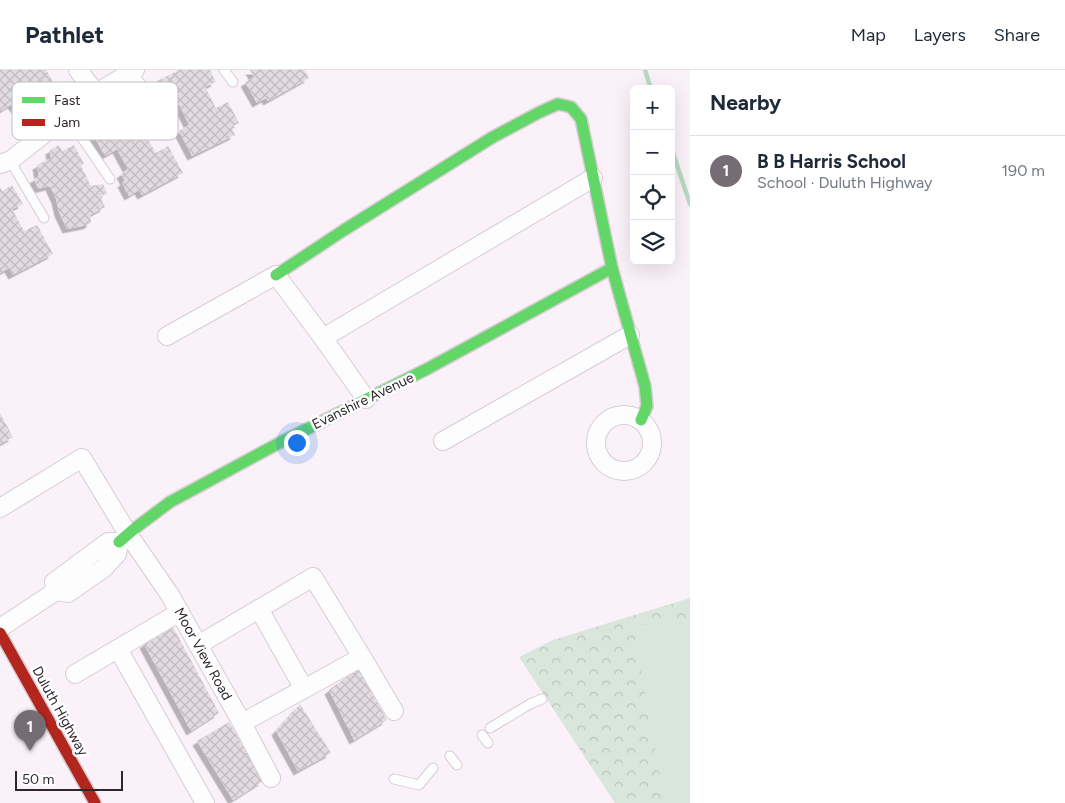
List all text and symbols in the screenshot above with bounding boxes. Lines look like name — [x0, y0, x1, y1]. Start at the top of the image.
text: Pathlet — [25, 20, 104, 49]
text: Map — [851, 24, 886, 46]
text: Layers — [914, 24, 966, 46]
text: Share — [994, 24, 1040, 46]
legend — [12, 82, 178, 140]
map controls — [630, 85, 675, 265]
button: + — [630, 85, 675, 130]
text: Nearby — [710, 90, 781, 115]
text: Fast — [54, 92, 80, 109]
text: Jam — [54, 114, 80, 131]
button: − — [630, 130, 675, 175]
text: B B Harris School — [757, 150, 906, 173]
text: 1 — [723, 161, 729, 180]
text: 190 m — [1002, 161, 1045, 180]
text: School · Duluth Highway — [757, 173, 933, 192]
button: locate — [630, 175, 675, 220]
button: layers — [630, 220, 675, 265]
street label: Evanshire Avenue — [309, 369, 417, 433]
your location — [284, 430, 310, 456]
street label: Moor View Road — [171, 605, 235, 703]
street label: Duluth Highway — [28, 663, 92, 759]
pin: 1 — [14, 710, 46, 751]
scale bar — [15, 768, 122, 791]
text: 50 m — [22, 771, 54, 788]

